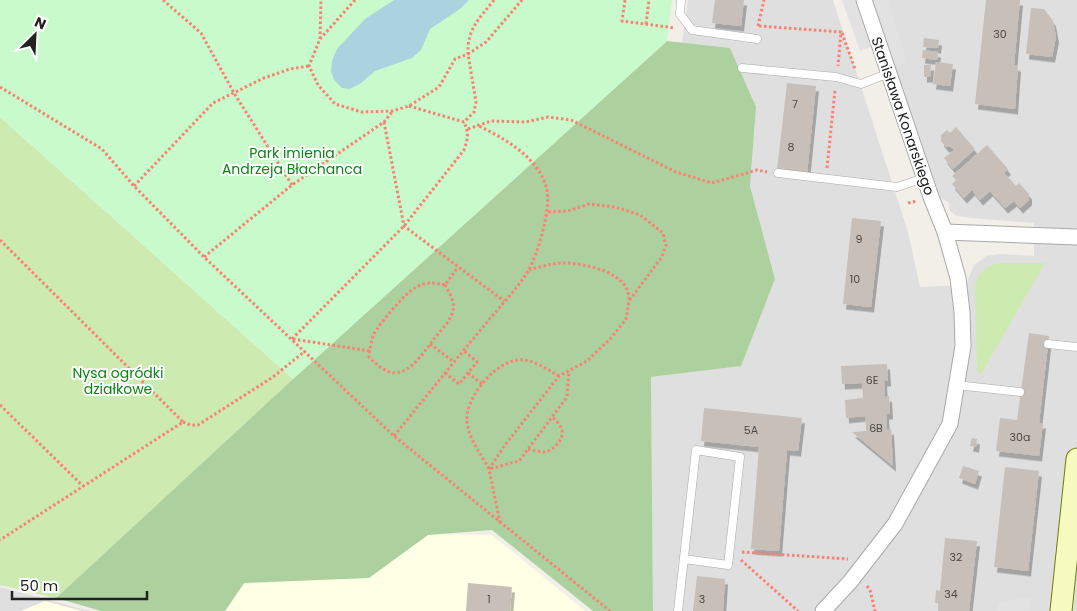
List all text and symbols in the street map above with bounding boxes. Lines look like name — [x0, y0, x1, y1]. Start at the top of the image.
north arrow — [10, 10, 60, 60]
text: N — [31, 12, 49, 34]
house number: 30 — [993, 26, 1007, 42]
street label: Stanisława Konarskiego — [866, 34, 940, 198]
house number: 7 — [792, 96, 798, 112]
house number: 8 — [788, 139, 795, 155]
park label: Park imienia Andrzeja Błachanca — [222, 143, 362, 179]
house number: 9 — [856, 231, 863, 247]
house number: 10 — [850, 271, 860, 287]
park label: Nysa ogródki działkowe — [73, 363, 163, 399]
house number: 6E — [866, 372, 878, 388]
house number: 6B — [869, 420, 883, 436]
house number: 5A — [744, 422, 759, 438]
house number: 30a — [1010, 429, 1030, 445]
house number: 32 — [950, 549, 962, 565]
scale bar — [12, 568, 148, 600]
text: 50 m — [20, 575, 58, 596]
house number: 34 — [944, 586, 958, 602]
house number: 1 — [487, 591, 491, 607]
house number: 3 — [699, 591, 705, 607]

